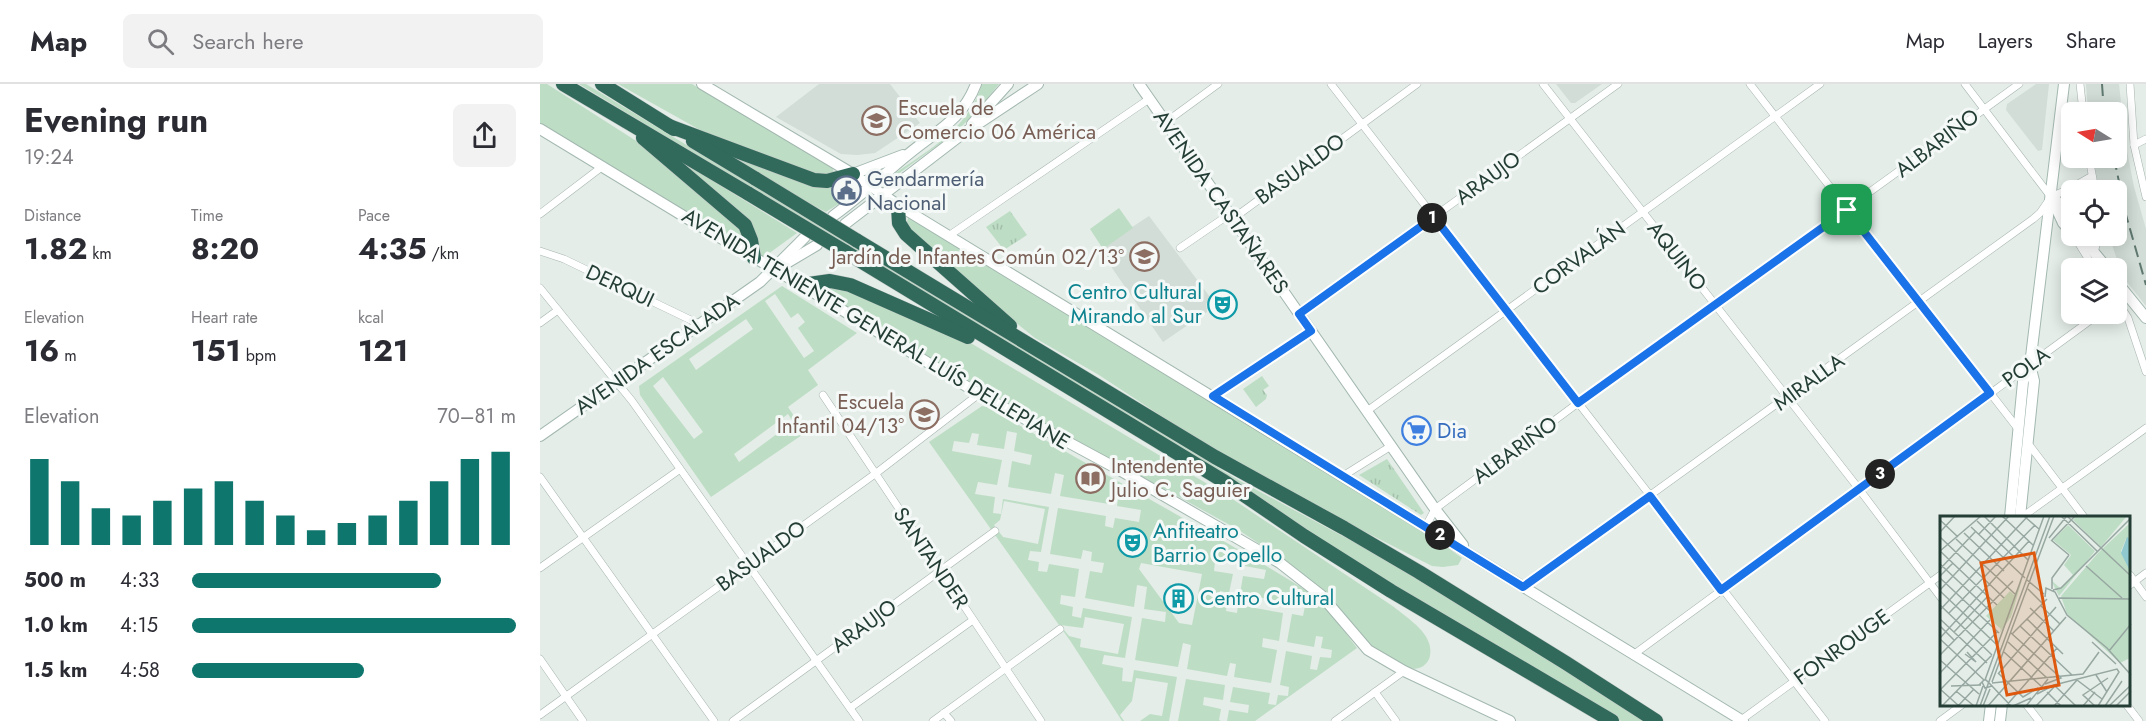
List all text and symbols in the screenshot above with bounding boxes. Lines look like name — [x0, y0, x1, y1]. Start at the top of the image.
search box — [123, 14, 543, 68]
text: Map — [30, 21, 87, 62]
icon: search — [144, 25, 177, 58]
text: Search here — [192, 25, 304, 57]
text: Map — [1906, 26, 1945, 56]
text: Layers — [1978, 26, 2033, 56]
text: Share — [2066, 26, 2116, 56]
place label: Escuela de Comercio 06 América — [898, 93, 1096, 147]
text: Evening run — [24, 97, 208, 144]
street label: ALBARIÑO — [1889, 101, 1985, 185]
north arrow — [2061, 102, 2127, 168]
map controls — [2061, 102, 2127, 324]
button: share — [453, 104, 516, 167]
school or university icon: Escuela de Comercio 06 América — [861, 104, 893, 136]
street label: AVENIDA CASTAÑARES — [1146, 104, 1296, 300]
street label: BASUALDO — [1249, 126, 1351, 212]
text: 19:24 — [24, 143, 74, 172]
street label: ARAUJO — [1449, 144, 1527, 212]
place label: Gendarmería Nacional — [867, 164, 984, 218]
public building icon: Gendarmería Nacional — [830, 175, 862, 207]
button: locate — [2061, 180, 2127, 246]
pin — [1821, 184, 1872, 235]
icon: arrive — [1830, 193, 1863, 226]
street label: AVENIDA TENIENTE GENERAL LUÍS DELLEPIANE — [676, 201, 1076, 457]
pin: 1 — [1417, 203, 1447, 233]
text: Distance — [24, 204, 81, 227]
text: Time — [191, 204, 223, 227]
text: Pace — [358, 204, 390, 227]
text: 1 — [1428, 206, 1436, 229]
street label: CORVALÁN — [1526, 214, 1632, 302]
street label: AQUINO — [1640, 215, 1714, 297]
text: 1.82 — [24, 227, 87, 270]
text: 8:20 — [191, 227, 259, 270]
text: 4:35 — [358, 227, 427, 270]
school or university icon: Jardín de Infantes Común 02/13° — [1129, 241, 1161, 273]
text: km — [87, 242, 112, 265]
text: /km — [427, 242, 459, 265]
place label: Jardín de Infantes Común 02/13° — [828, 242, 1124, 272]
street label: DERQUI — [581, 257, 659, 315]
button: layers — [2061, 258, 2127, 324]
place label: Centro Cultural Mirando al Sur — [1068, 277, 1203, 331]
street label: AVENIDA ESCALADA — [569, 286, 746, 422]
theatre icon: Centro Cultural Mirando al Sur — [1207, 288, 1239, 320]
text: Elevation — [24, 306, 84, 329]
text: Heart rate — [191, 306, 258, 329]
text: kcal — [358, 306, 384, 329]
text: 16 — [24, 329, 59, 372]
text: 151 — [191, 329, 241, 372]
text: 121 — [358, 329, 408, 372]
street label: POLA — [1996, 339, 2056, 394]
text: m — [59, 344, 77, 367]
text: bpm — [241, 344, 276, 367]
street label: MIRALLA — [1767, 346, 1851, 418]
place label: Escuela Infantil 04/13° — [777, 387, 904, 441]
school or university icon: Escuela Infantil 04/13° — [909, 398, 941, 430]
text: Elevation — [24, 402, 99, 431]
text: 70–81 m — [437, 402, 516, 431]
street label: ALBARIÑO — [1466, 409, 1564, 491]
supermarket icon: Dia — [1400, 415, 1432, 447]
place label: Dia — [1437, 416, 1467, 446]
place label: Intendente Julio C. Saguier — [1108, 451, 1251, 505]
pin: 3 — [1865, 459, 1895, 489]
library icon: Intendente Julio C. Saguier — [1074, 462, 1106, 494]
text: 3 — [1875, 462, 1885, 485]
street label: SANTANDER — [886, 501, 976, 615]
street label: BASUALDO — [710, 513, 812, 599]
place label: Anfiteatro Barrio Copello — [1153, 516, 1282, 570]
inset map — [1940, 516, 2131, 706]
pin: 2 — [1425, 520, 1455, 550]
text: 2 — [1435, 523, 1445, 546]
theatre icon: Anfiteatro Barrio Copello — [1116, 527, 1148, 559]
text: 500 m — [24, 566, 86, 595]
text: 4:33 — [120, 566, 160, 595]
building icon: Centro Cultural — [1163, 582, 1195, 614]
place label: Centro Cultural — [1200, 583, 1334, 613]
street label: ARAUJO — [825, 592, 903, 660]
street label: FONROUGE — [1788, 602, 1896, 692]
text: 1.0 km — [24, 611, 88, 640]
text: 4:15 — [120, 611, 158, 640]
text: 1.5 km — [24, 656, 87, 685]
text: 4:58 — [120, 656, 160, 685]

